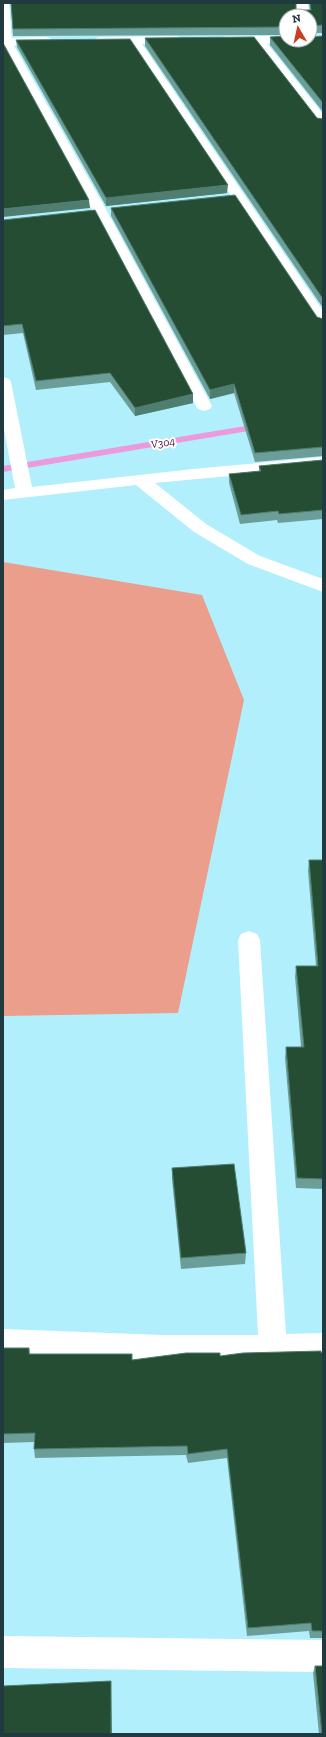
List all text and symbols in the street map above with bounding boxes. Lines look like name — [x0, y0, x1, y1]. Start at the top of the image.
north arrow — [278, 8, 318, 48]
text: N — [291, 11, 302, 26]
water label: V304 — [150, 435, 176, 451]

